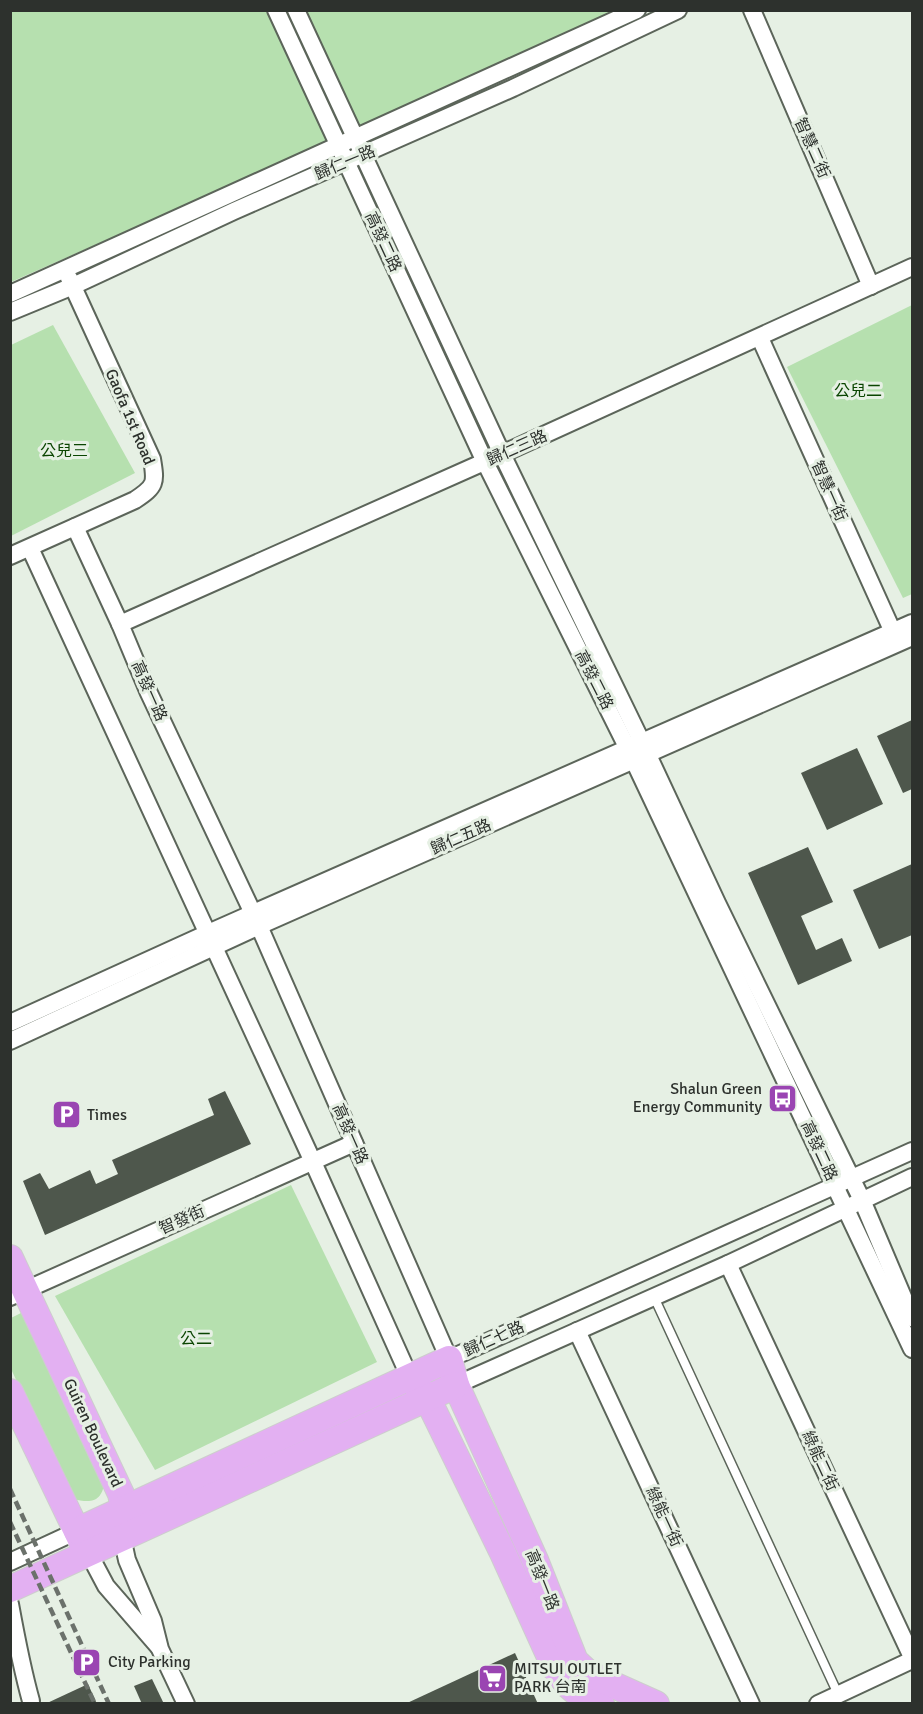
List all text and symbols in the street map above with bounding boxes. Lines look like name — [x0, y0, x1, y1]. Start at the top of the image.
street label: 智慧二街 — [790, 115, 834, 181]
street label: 歸仁一路 — [312, 141, 378, 185]
street label: 高發二路 — [360, 209, 406, 275]
street label: Gaofa 1st Road — [101, 366, 159, 468]
park label: 公兒二 — [834, 381, 882, 401]
street label: 歸仁三路 — [484, 426, 550, 470]
park label: 公兒三 — [40, 441, 88, 461]
street label: 智慧一街 — [807, 458, 851, 524]
street label: 高發二路 — [571, 647, 617, 713]
street label: 高發一路 — [127, 658, 171, 724]
street label: 歸仁五路 — [428, 815, 494, 859]
place label: Shalun Green Energy Community — [633, 1079, 763, 1117]
bus stop icon: Shalun Green Energy Community — [767, 1082, 799, 1114]
parking icon: Times — [50, 1099, 82, 1131]
street label: 高發一路 — [328, 1101, 372, 1167]
place label: Times — [87, 1105, 127, 1125]
street label: 高發二路 — [796, 1118, 842, 1184]
street label: 智發街 — [156, 1201, 208, 1239]
street label: 歸仁七路 — [461, 1317, 527, 1361]
park label: 公二 — [180, 1329, 212, 1349]
street label: Guiren Boulevard — [59, 1375, 127, 1491]
street label: 綠能二街 — [797, 1428, 843, 1494]
street label: 綠能一街 — [641, 1484, 687, 1550]
street label: 高發一路 — [521, 1547, 563, 1613]
parking icon: City Parking — [71, 1646, 103, 1678]
place label: City Parking — [108, 1652, 191, 1672]
place label: MITSUI OUTLET PARK 台南 — [514, 1659, 622, 1697]
supermarket icon: MITSUI OUTLET PARK 台南 — [477, 1662, 509, 1694]

